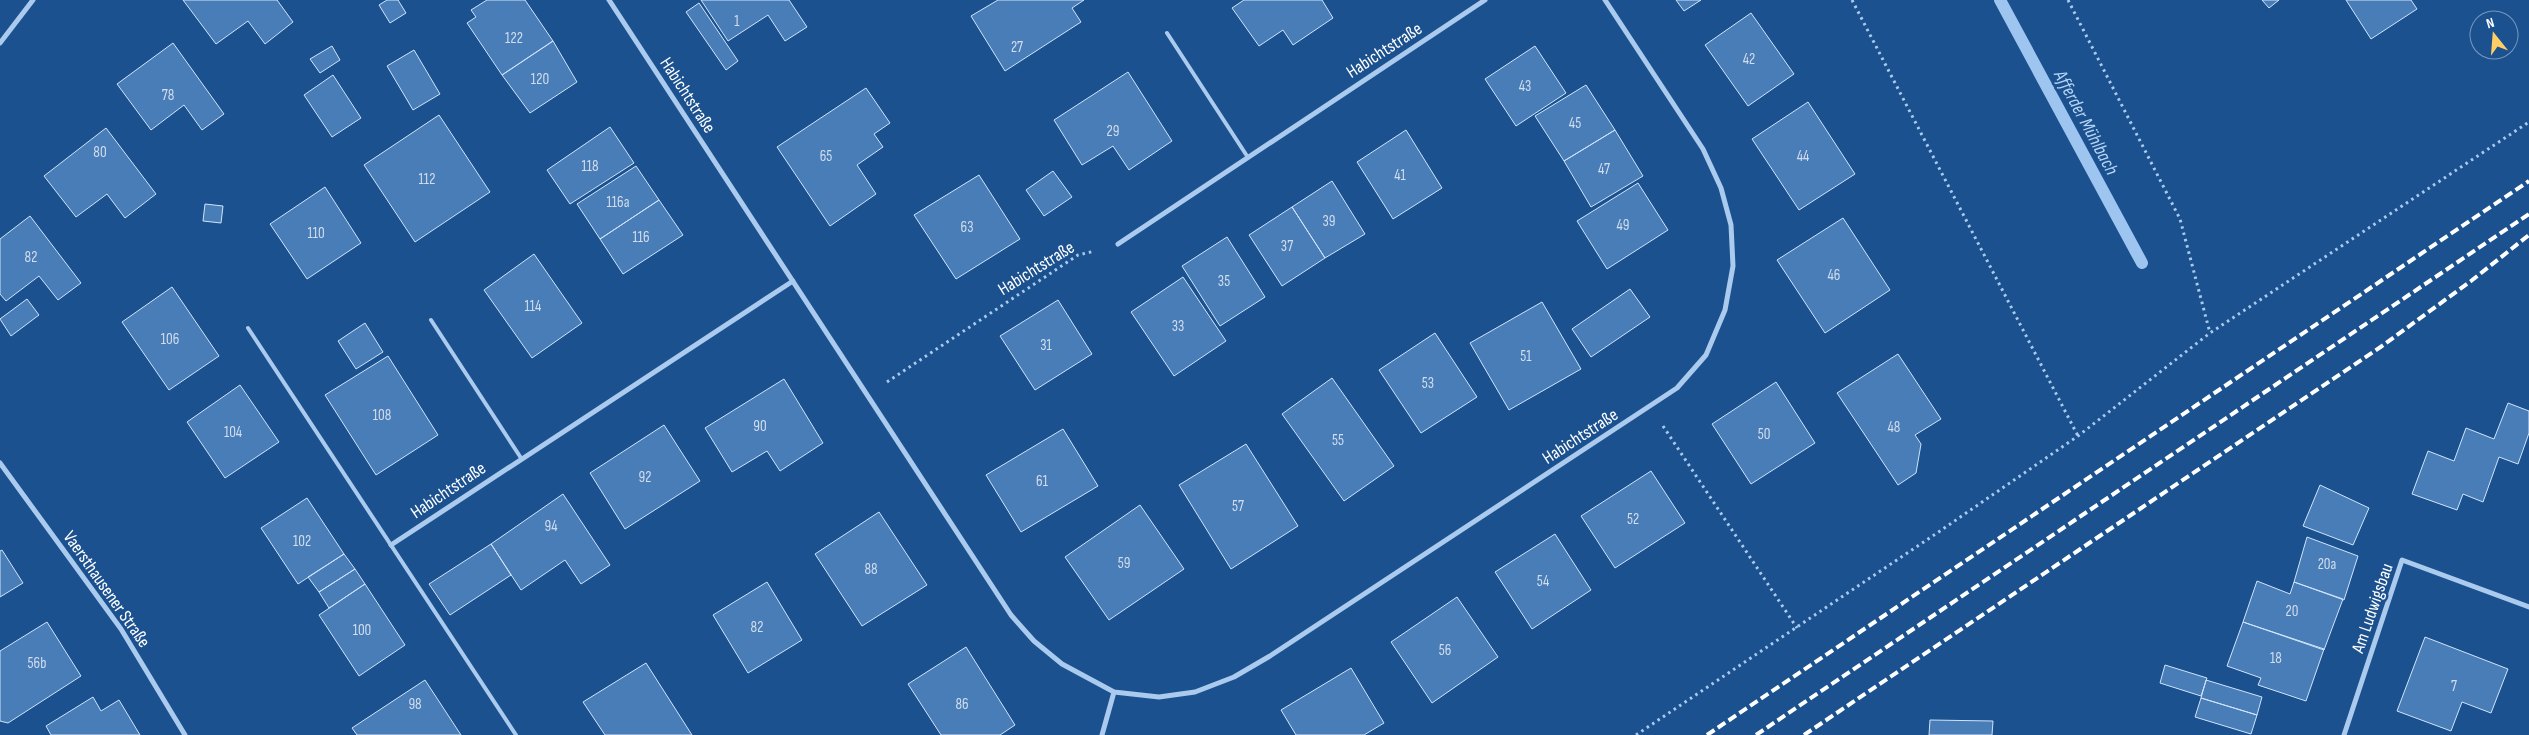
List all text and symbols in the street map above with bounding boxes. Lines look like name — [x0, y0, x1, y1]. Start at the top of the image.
north arrow — [2469, 10, 2519, 60]
house number: 1 — [734, 12, 740, 31]
text: N — [2484, 14, 2496, 32]
street label: Habichtstraße — [1343, 18, 1426, 83]
house number: 122 — [505, 29, 523, 48]
house number: 27 — [1011, 38, 1023, 57]
house number: 42 — [1743, 50, 1755, 69]
street label: Habichtstraße — [655, 54, 720, 137]
water label: Afferder Mühlbach — [2048, 65, 2123, 179]
house number: 120 — [531, 70, 549, 89]
house number: 43 — [1519, 77, 1531, 96]
house number: 78 — [162, 86, 174, 105]
house number: 45 — [1569, 114, 1581, 133]
house number: 29 — [1107, 122, 1119, 141]
house number: 80 — [93, 143, 107, 162]
house number: 65 — [820, 147, 832, 166]
house number: 44 — [1797, 147, 1809, 166]
house number: 118 — [581, 157, 599, 176]
house number: 47 — [1598, 160, 1610, 179]
house number: 41 — [1394, 166, 1407, 185]
house number: 112 — [419, 170, 435, 189]
house number: 116a — [607, 193, 630, 212]
house number: 39 — [1323, 212, 1335, 231]
house number: 49 — [1617, 216, 1629, 235]
house number: 63 — [961, 218, 973, 237]
house number: 110 — [307, 224, 325, 243]
house number: 116 — [632, 228, 650, 247]
street label: Habichtstraße — [994, 237, 1078, 300]
house number: 37 — [1281, 237, 1293, 256]
house number: 82 — [25, 248, 37, 267]
house number: 46 — [1828, 266, 1840, 285]
house number: 35 — [1218, 272, 1230, 291]
house number: 114 — [525, 297, 541, 316]
house number: 33 — [1172, 317, 1184, 336]
house number: 106 — [161, 330, 179, 349]
house number: 31 — [1040, 336, 1053, 355]
house number: 51 — [1520, 347, 1532, 366]
house number: 53 — [1422, 374, 1434, 393]
street label: Habichtstraße — [1539, 404, 1622, 469]
house number: 108 — [373, 406, 391, 425]
house number: 90 — [753, 417, 767, 436]
house number: 48 — [1888, 418, 1900, 437]
house number: 104 — [224, 423, 242, 442]
house number: 50 — [1758, 425, 1770, 444]
house number: 55 — [1332, 431, 1344, 450]
street label: Habichtstraße — [407, 458, 490, 523]
house number: 92 — [639, 468, 651, 487]
house number: 61 — [1036, 472, 1049, 491]
house number: 57 — [1232, 497, 1244, 516]
house number: 52 — [1627, 510, 1639, 529]
house number: 94 — [545, 517, 557, 536]
street label: Vaersthausener Straße — [59, 527, 155, 651]
house number: 102 — [293, 532, 311, 551]
house number: 59 — [1118, 554, 1130, 573]
house number: 20a — [2318, 555, 2337, 574]
house number: 88 — [864, 560, 878, 579]
street label: Am Ludwigsbau — [2347, 561, 2398, 657]
house number: 54 — [1537, 572, 1549, 591]
house number: 20 — [2286, 602, 2298, 621]
house number: 82 — [751, 618, 763, 637]
house number: 100 — [353, 621, 371, 640]
house number: 56 — [1439, 641, 1451, 660]
house number: 18 — [2270, 649, 2282, 668]
house number: 56b — [28, 654, 46, 673]
house number: 7 — [2451, 677, 2457, 696]
house number: 98 — [408, 695, 422, 714]
house number: 86 — [955, 695, 969, 714]

